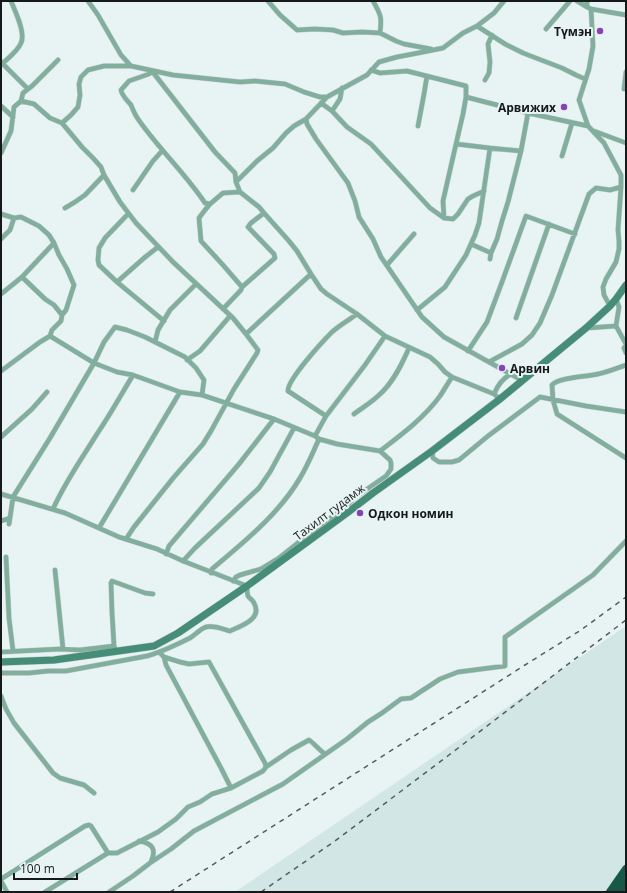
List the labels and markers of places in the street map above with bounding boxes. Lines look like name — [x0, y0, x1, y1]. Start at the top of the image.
place label: Түмэн — [554, 23, 592, 40]
marker: Түмэн — [595, 26, 605, 36]
place label: Арвижих — [498, 99, 556, 116]
marker: Арвижих — [559, 102, 569, 112]
place label: Арвин — [510, 360, 550, 377]
marker: Арвин — [497, 363, 507, 373]
place label: Одкон номин — [368, 505, 454, 522]
marker: Одкон номин — [355, 508, 365, 518]

